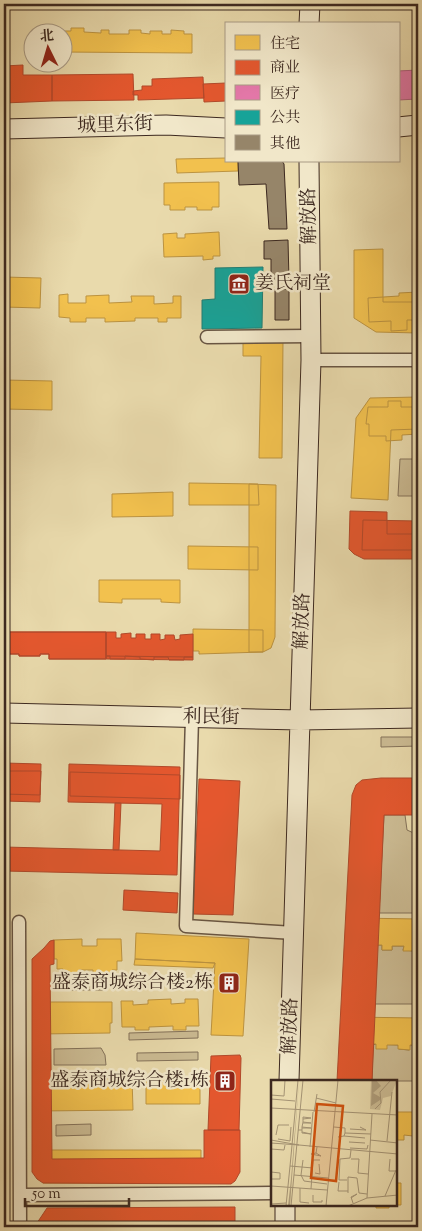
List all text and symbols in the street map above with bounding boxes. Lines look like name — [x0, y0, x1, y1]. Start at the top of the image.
north arrow — [22, 22, 72, 72]
legend — [225, 22, 400, 162]
text: 北 — [39, 26, 55, 48]
text: 住宅 — [270, 34, 300, 55]
text: 商业 — [270, 58, 300, 79]
text: 医疗 — [270, 84, 300, 105]
text: 公共 — [270, 108, 300, 129]
street label: 城里东街 — [77, 111, 153, 141]
text: 其他 — [270, 134, 300, 155]
street label: 解放路 — [296, 187, 324, 245]
place label: 姜氏祠堂 — [255, 271, 331, 298]
museum icon: 姜氏祠堂 — [227, 272, 251, 296]
street label: 解放路 — [289, 592, 317, 650]
street label: 利民街 — [182, 704, 240, 732]
place label: 盛泰商城综合楼2栋 — [52, 970, 213, 997]
building icon: 盛泰商城综合楼2栋 — [217, 971, 241, 995]
street label: 解放路 — [277, 997, 305, 1055]
place label: 盛泰商城综合楼1栋 — [51, 1068, 209, 1095]
building icon: 盛泰商城综合楼1栋 — [213, 1069, 237, 1093]
inset map — [271, 1080, 397, 1206]
scale bar — [25, 1176, 129, 1208]
text: 50 m — [31, 1184, 61, 1205]

